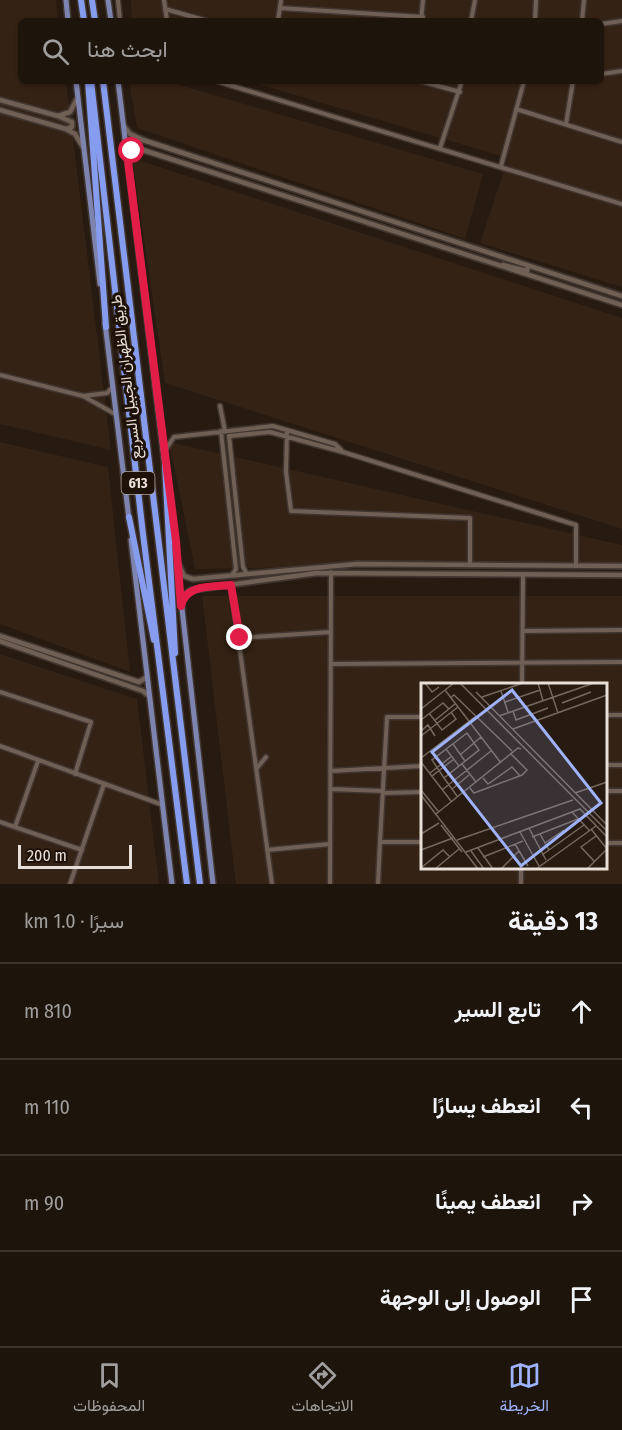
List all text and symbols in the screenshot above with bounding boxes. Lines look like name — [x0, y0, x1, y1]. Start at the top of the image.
search box — [18, 18, 604, 84]
icon: search — [39, 35, 72, 68]
text: ابحث هنا — [87, 36, 168, 63]
route start — [118, 137, 144, 163]
street label: طريق الظهران الجبيل السريع — [107, 293, 147, 461]
road number: 613 — [122, 472, 154, 494]
route end — [226, 624, 252, 650]
inset map — [421, 683, 607, 869]
scale bar — [18, 842, 132, 870]
text: 200 m — [27, 846, 67, 865]
text: 13 دقيقة — [508, 906, 598, 937]
text: سيرًا · 1.0 km — [24, 909, 124, 933]
icon: ahead — [565, 995, 598, 1028]
text: تابع السير — [454, 996, 541, 1023]
text: 810 m — [24, 999, 72, 1023]
icon: left — [565, 1091, 598, 1124]
text: انعطف يسارًا — [432, 1092, 541, 1119]
text: 110 m — [24, 1095, 70, 1119]
icon: right — [565, 1187, 598, 1220]
text: انعطف يمينًا — [435, 1188, 541, 1215]
text: 90 m — [24, 1191, 64, 1215]
icon: arrive — [565, 1283, 598, 1316]
text: الوصول إلى الوجهة — [380, 1284, 541, 1311]
tab: المحفوظات — [73, 1359, 145, 1420]
tab: الاتجاهات — [291, 1359, 353, 1420]
tab: الخريطة — [499, 1359, 549, 1420]

